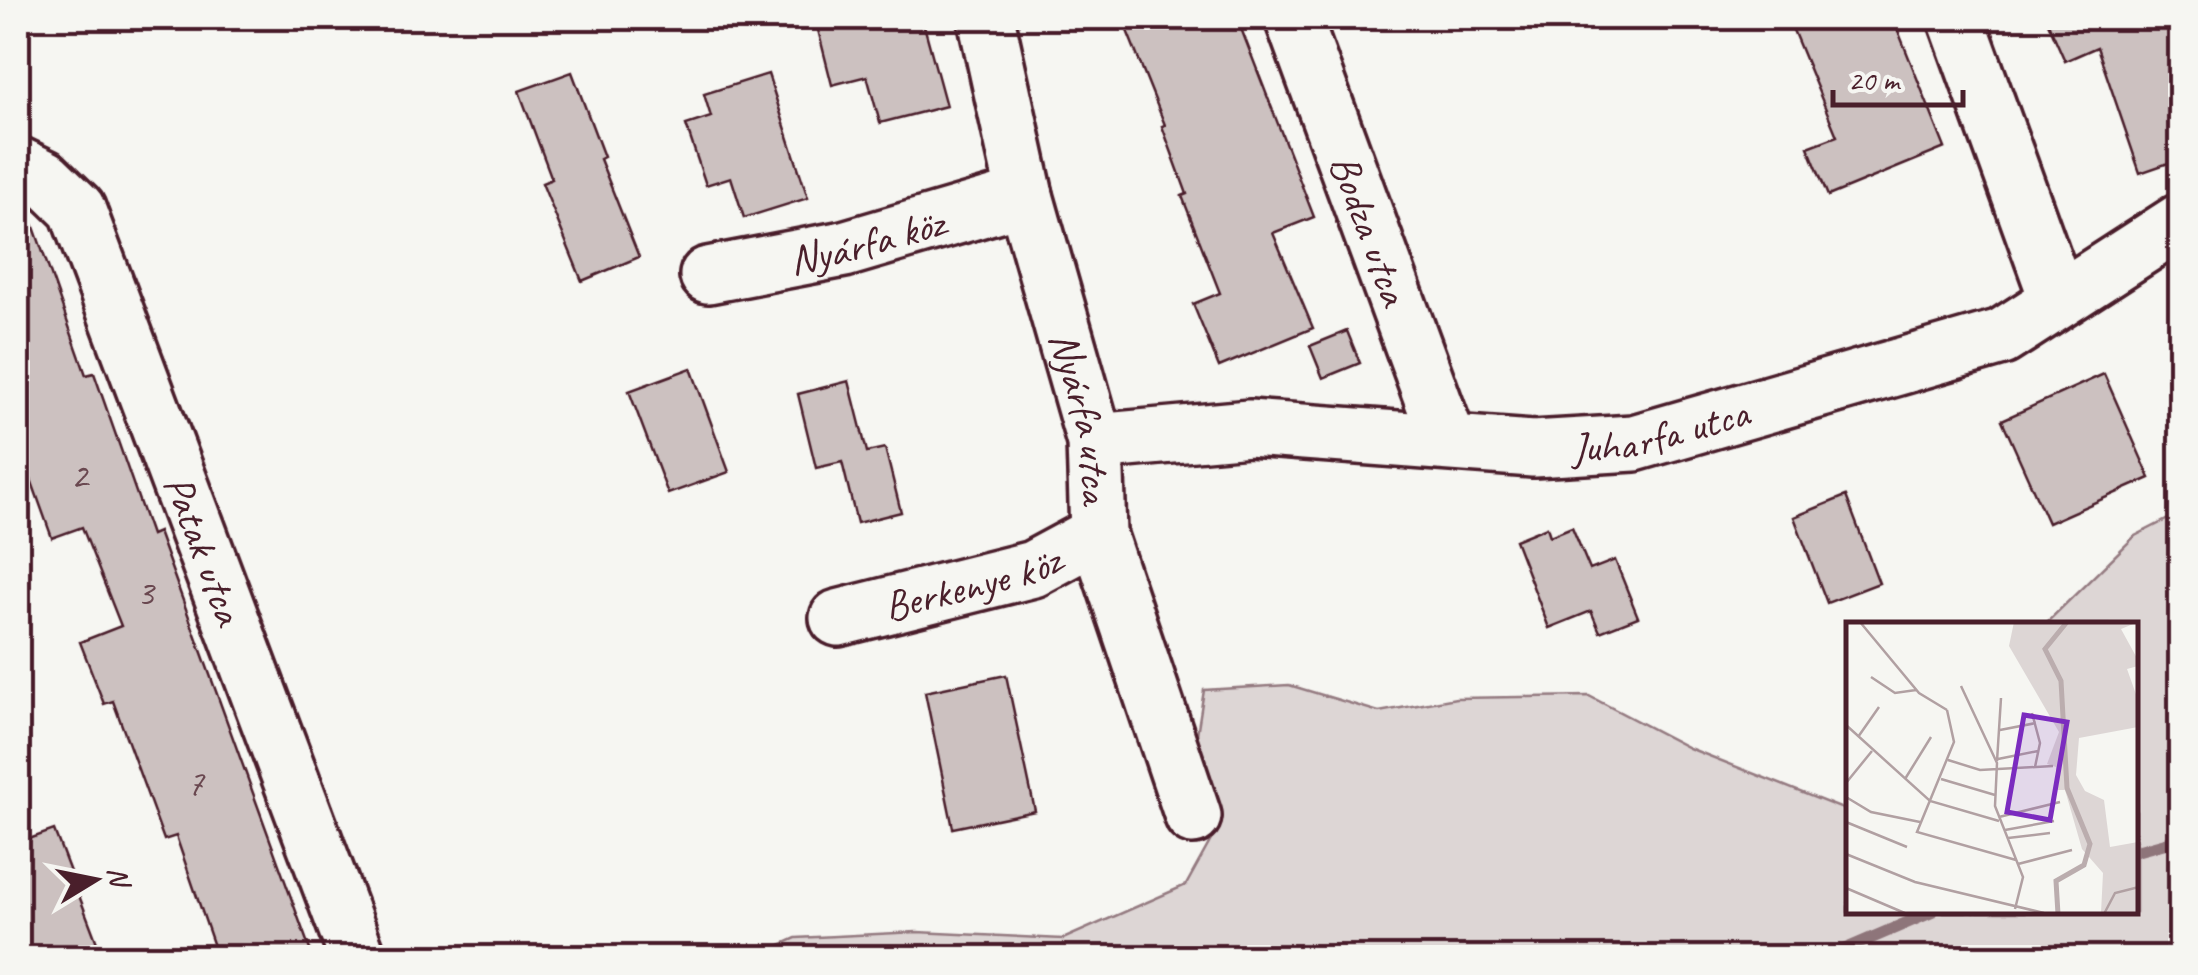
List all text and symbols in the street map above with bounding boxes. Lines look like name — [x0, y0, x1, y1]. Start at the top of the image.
scale bar — [1833, 45, 1963, 107]
text: 20 m — [1848, 61, 1901, 99]
street label: Bodza utca — [1317, 147, 1422, 315]
street label: Nyárfa köz — [785, 195, 955, 287]
street label: Nyárfa utca — [1037, 326, 1122, 509]
street label: Juharfa utca — [1568, 386, 1757, 475]
house number: 2 — [70, 452, 90, 499]
street label: Patak utca — [151, 468, 256, 634]
street label: Berkenye köz — [878, 532, 1074, 633]
house number: 3 — [136, 569, 156, 616]
inset map — [1846, 622, 2138, 915]
house number: 7 — [186, 759, 205, 806]
north arrow — [45, 830, 145, 930]
text: N — [100, 864, 139, 892]

